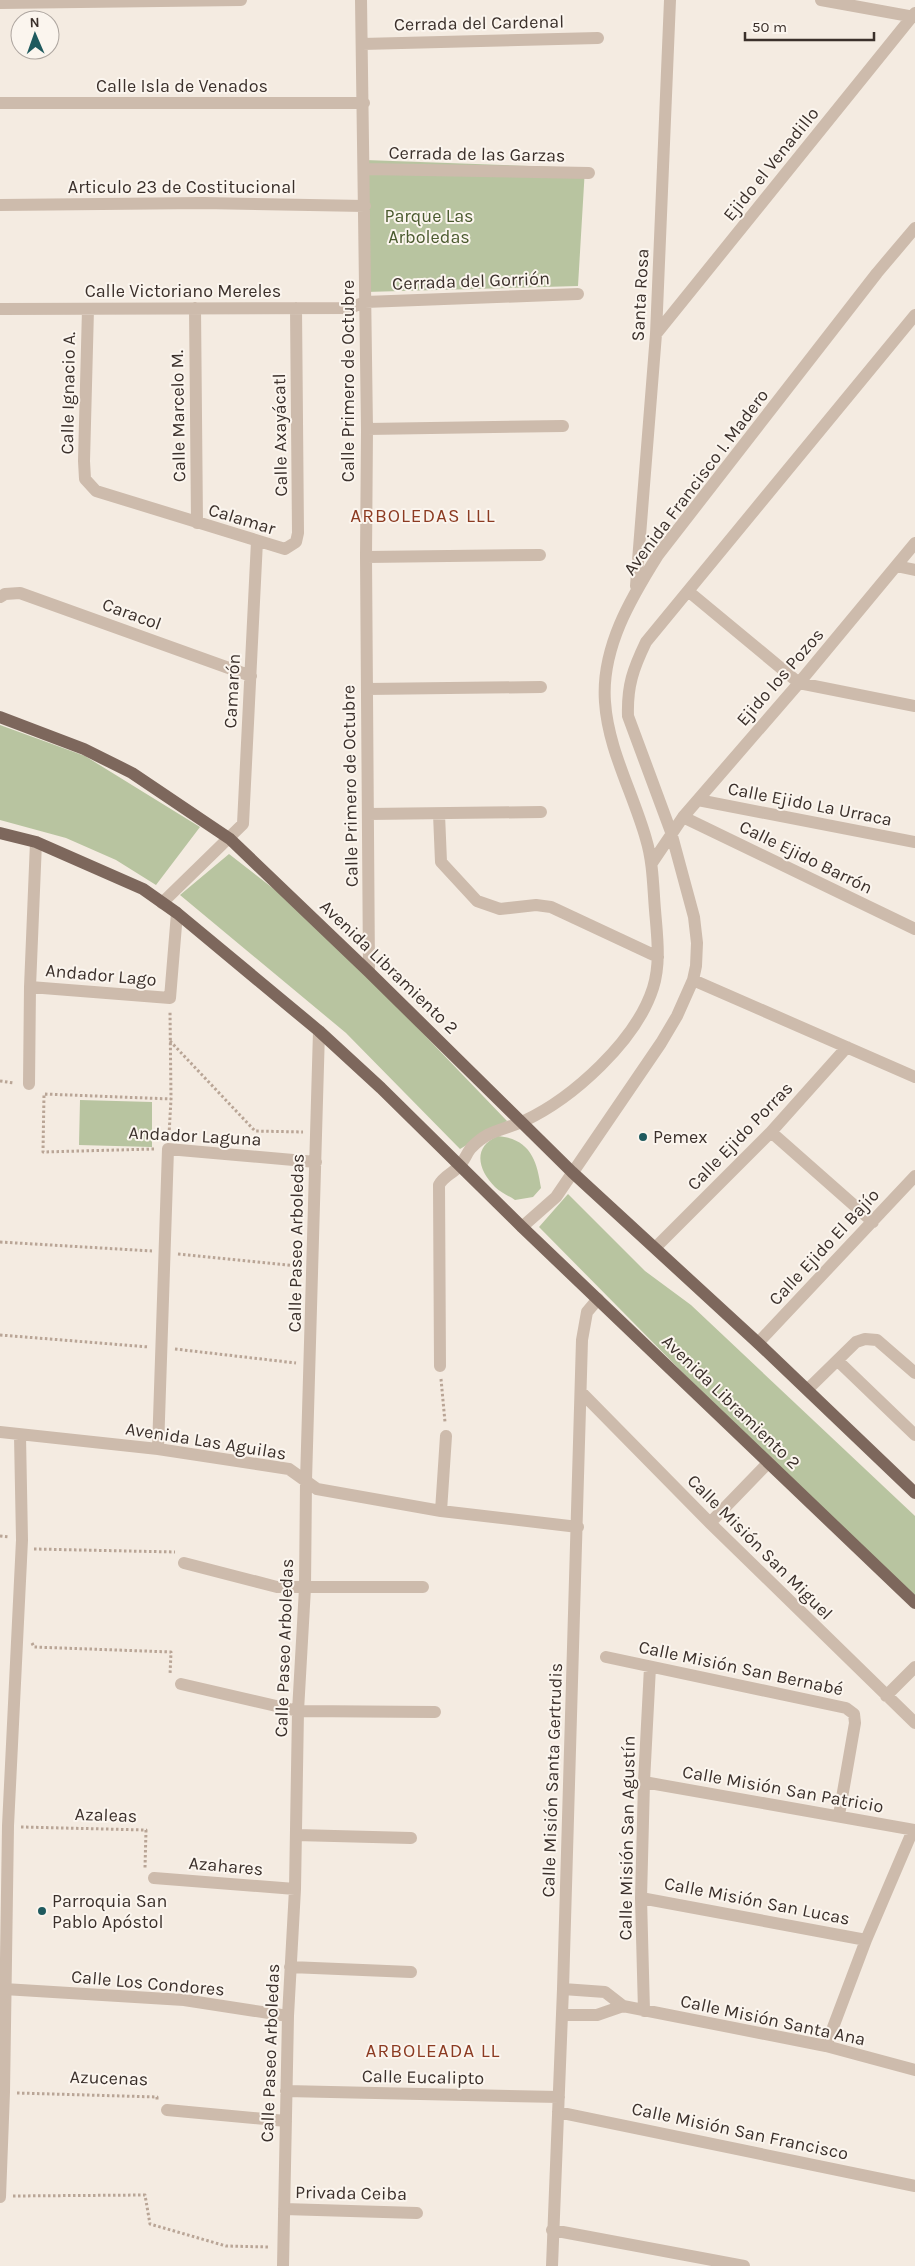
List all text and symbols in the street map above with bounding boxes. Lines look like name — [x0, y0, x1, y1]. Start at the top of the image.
north arrow — [10, 10, 60, 60]
scale bar — [745, 10, 874, 42]
street label: Cerrada del Cardenal — [394, 11, 564, 35]
text: N — [29, 14, 40, 31]
text: 50 m — [752, 18, 787, 36]
street label: Calle Isla de Venados — [96, 75, 268, 97]
street label: Ejido el Venadillo — [718, 103, 824, 225]
street label: Cerrada de las Garzas — [388, 141, 566, 167]
street label: Articulo 23 de Costitucional — [68, 176, 296, 198]
park label: Parque Las Arboledas — [384, 205, 474, 248]
street label: Santa Rosa — [627, 248, 653, 342]
street label: Cerrada del Gorrión — [392, 267, 550, 295]
street label: Calle Victoriano Mereles — [85, 280, 281, 302]
street label: Calle Primero de Octubre — [337, 280, 359, 482]
street label: Calle Ignacio A. — [56, 331, 80, 455]
street label: Calle Marcelo M. — [166, 350, 190, 482]
street label: Calle Axayácatl — [268, 373, 292, 497]
street label: Avenida Francisco I. Madero — [619, 385, 773, 579]
street label: Calamar — [206, 498, 279, 540]
district label: ARBOLEDAS LLL — [350, 505, 496, 527]
street label: Caracol — [99, 593, 165, 635]
street label: Ejido los Pozos — [732, 624, 828, 730]
street label: Camarón — [219, 653, 245, 729]
street label: Calle Primero de Octubre — [337, 685, 363, 887]
street label: Calle Ejido La Urraca — [726, 777, 894, 831]
street label: Calle Ejido Barrón — [736, 815, 876, 899]
street label: Avenida Libramiento 2 — [315, 895, 463, 1039]
street label: Andador Lago — [45, 959, 157, 991]
street label: Calle Ejido Porras — [683, 1077, 797, 1195]
street label: Andador Laguna — [128, 1122, 262, 1150]
place label: Pemex — [653, 1126, 708, 1148]
marker: Pemex — [637, 1131, 649, 1143]
street label: Calle Paseo Arboledas — [283, 1153, 309, 1333]
street label: Calle Ejido El Bajío — [764, 1184, 884, 1310]
street label: Avenida Libramiento 2 — [657, 1330, 805, 1474]
street label: Avenida Las Aguilas — [124, 1417, 288, 1465]
street label: Calle Misión San Miguel — [683, 1470, 837, 1624]
street label: Calle Paseo Arboledas — [270, 1558, 298, 1738]
street label: Calle Misión San Bernabé — [637, 1636, 845, 1700]
street label: Calle Misión Santa Gertrudis — [537, 1662, 567, 1898]
street label: Calle Misión San Agustín — [614, 1735, 640, 1941]
street label: Calle Misión San Patricio — [681, 1760, 885, 1818]
street label: Azaleas — [74, 1803, 138, 1827]
street label: Azahares — [188, 1852, 264, 1880]
street label: Calle Misión San Lucas — [662, 1872, 852, 1930]
place label: Parroquia San Pablo Apóstol — [52, 1890, 167, 1933]
marker: Parroquia San Pablo Apóstol — [36, 1905, 48, 1917]
street label: Calle Paseo Arboledas — [256, 1963, 284, 2143]
street label: Calle Los Condores — [70, 1965, 226, 2001]
street label: Calle Misión Santa Ana — [678, 1990, 868, 2050]
district label: ARBOLEADA LL — [366, 2040, 500, 2062]
street label: Calle Eucalipto — [362, 2065, 484, 2089]
street label: Azucenas — [69, 2066, 149, 2090]
street label: Calle Misión San Francisco — [630, 2097, 850, 2165]
street label: Privada Ceiba — [295, 2181, 407, 2205]

